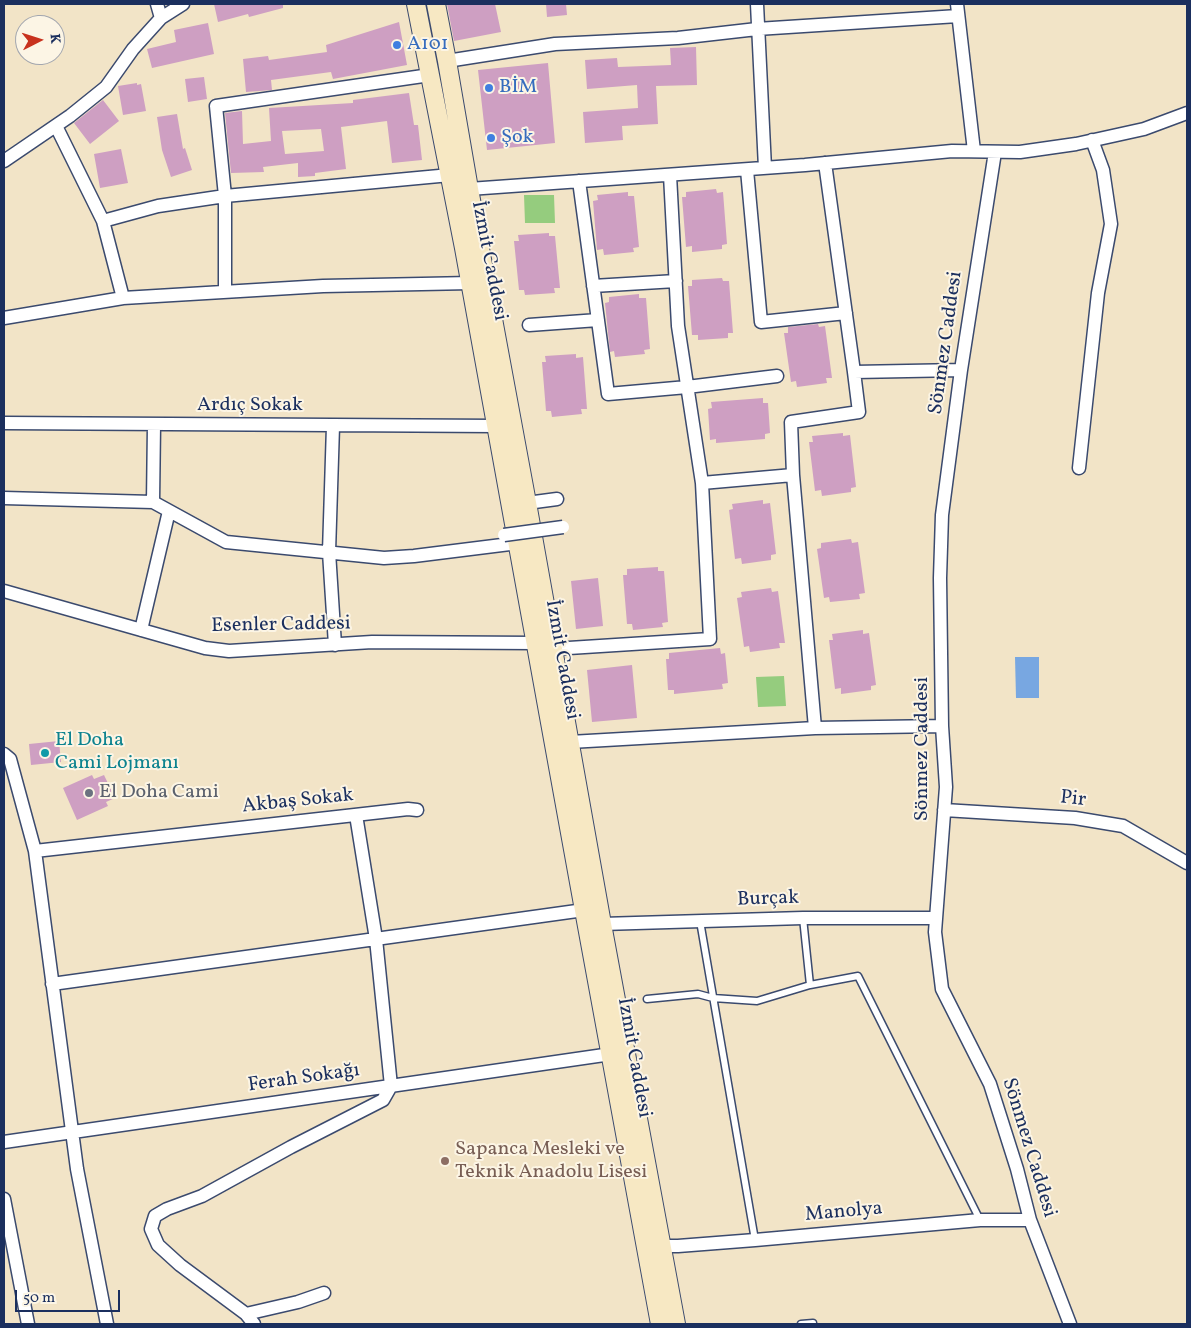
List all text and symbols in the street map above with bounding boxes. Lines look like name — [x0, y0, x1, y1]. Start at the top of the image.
north arrow — [15, 15, 65, 65]
text: K — [45, 33, 64, 45]
place label: A101 — [407, 33, 449, 57]
marker: A101 — [391, 39, 403, 51]
place label: BİM — [499, 76, 537, 100]
marker: BİM — [483, 82, 495, 94]
place label: Şok — [501, 126, 533, 150]
marker: Şok — [485, 132, 497, 144]
street label: İzmit Caddesi — [465, 199, 511, 323]
street label: Sönmez Caddesi — [925, 270, 969, 416]
street label: Ardıç Sokak — [197, 394, 303, 418]
street label: İzmit Caddesi — [539, 598, 583, 722]
street label: Esenler Caddesi — [211, 613, 351, 639]
street label: Sönmez Caddesi — [911, 677, 935, 821]
place label: El Doha Cami Lojmanı — [55, 729, 179, 776]
marker: El Doha Cami Lojmanı — [39, 747, 51, 759]
place label: El Doha Cami — [99, 781, 219, 805]
street label: Akbaş Sokak — [241, 784, 355, 820]
marker: El Doha Cami — [83, 787, 95, 799]
street label: Pir — [1059, 787, 1087, 813]
street label: Burçak — [737, 887, 799, 913]
street label: İzmit Caddesi — [611, 996, 655, 1120]
street label: Ferah Sokağı — [247, 1059, 361, 1099]
street label: Sönmez Caddesi — [995, 1075, 1061, 1221]
place label: Sapanca Mesleki ve Teknik Anadolu Lisesi — [455, 1138, 647, 1185]
marker: Sapanca Mesleki ve Teknik Anadolu Lisesi — [439, 1155, 451, 1167]
street label: Manolya — [804, 1198, 884, 1228]
scale bar — [18, 1280, 122, 1312]
text: 50 m — [23, 1288, 55, 1309]

